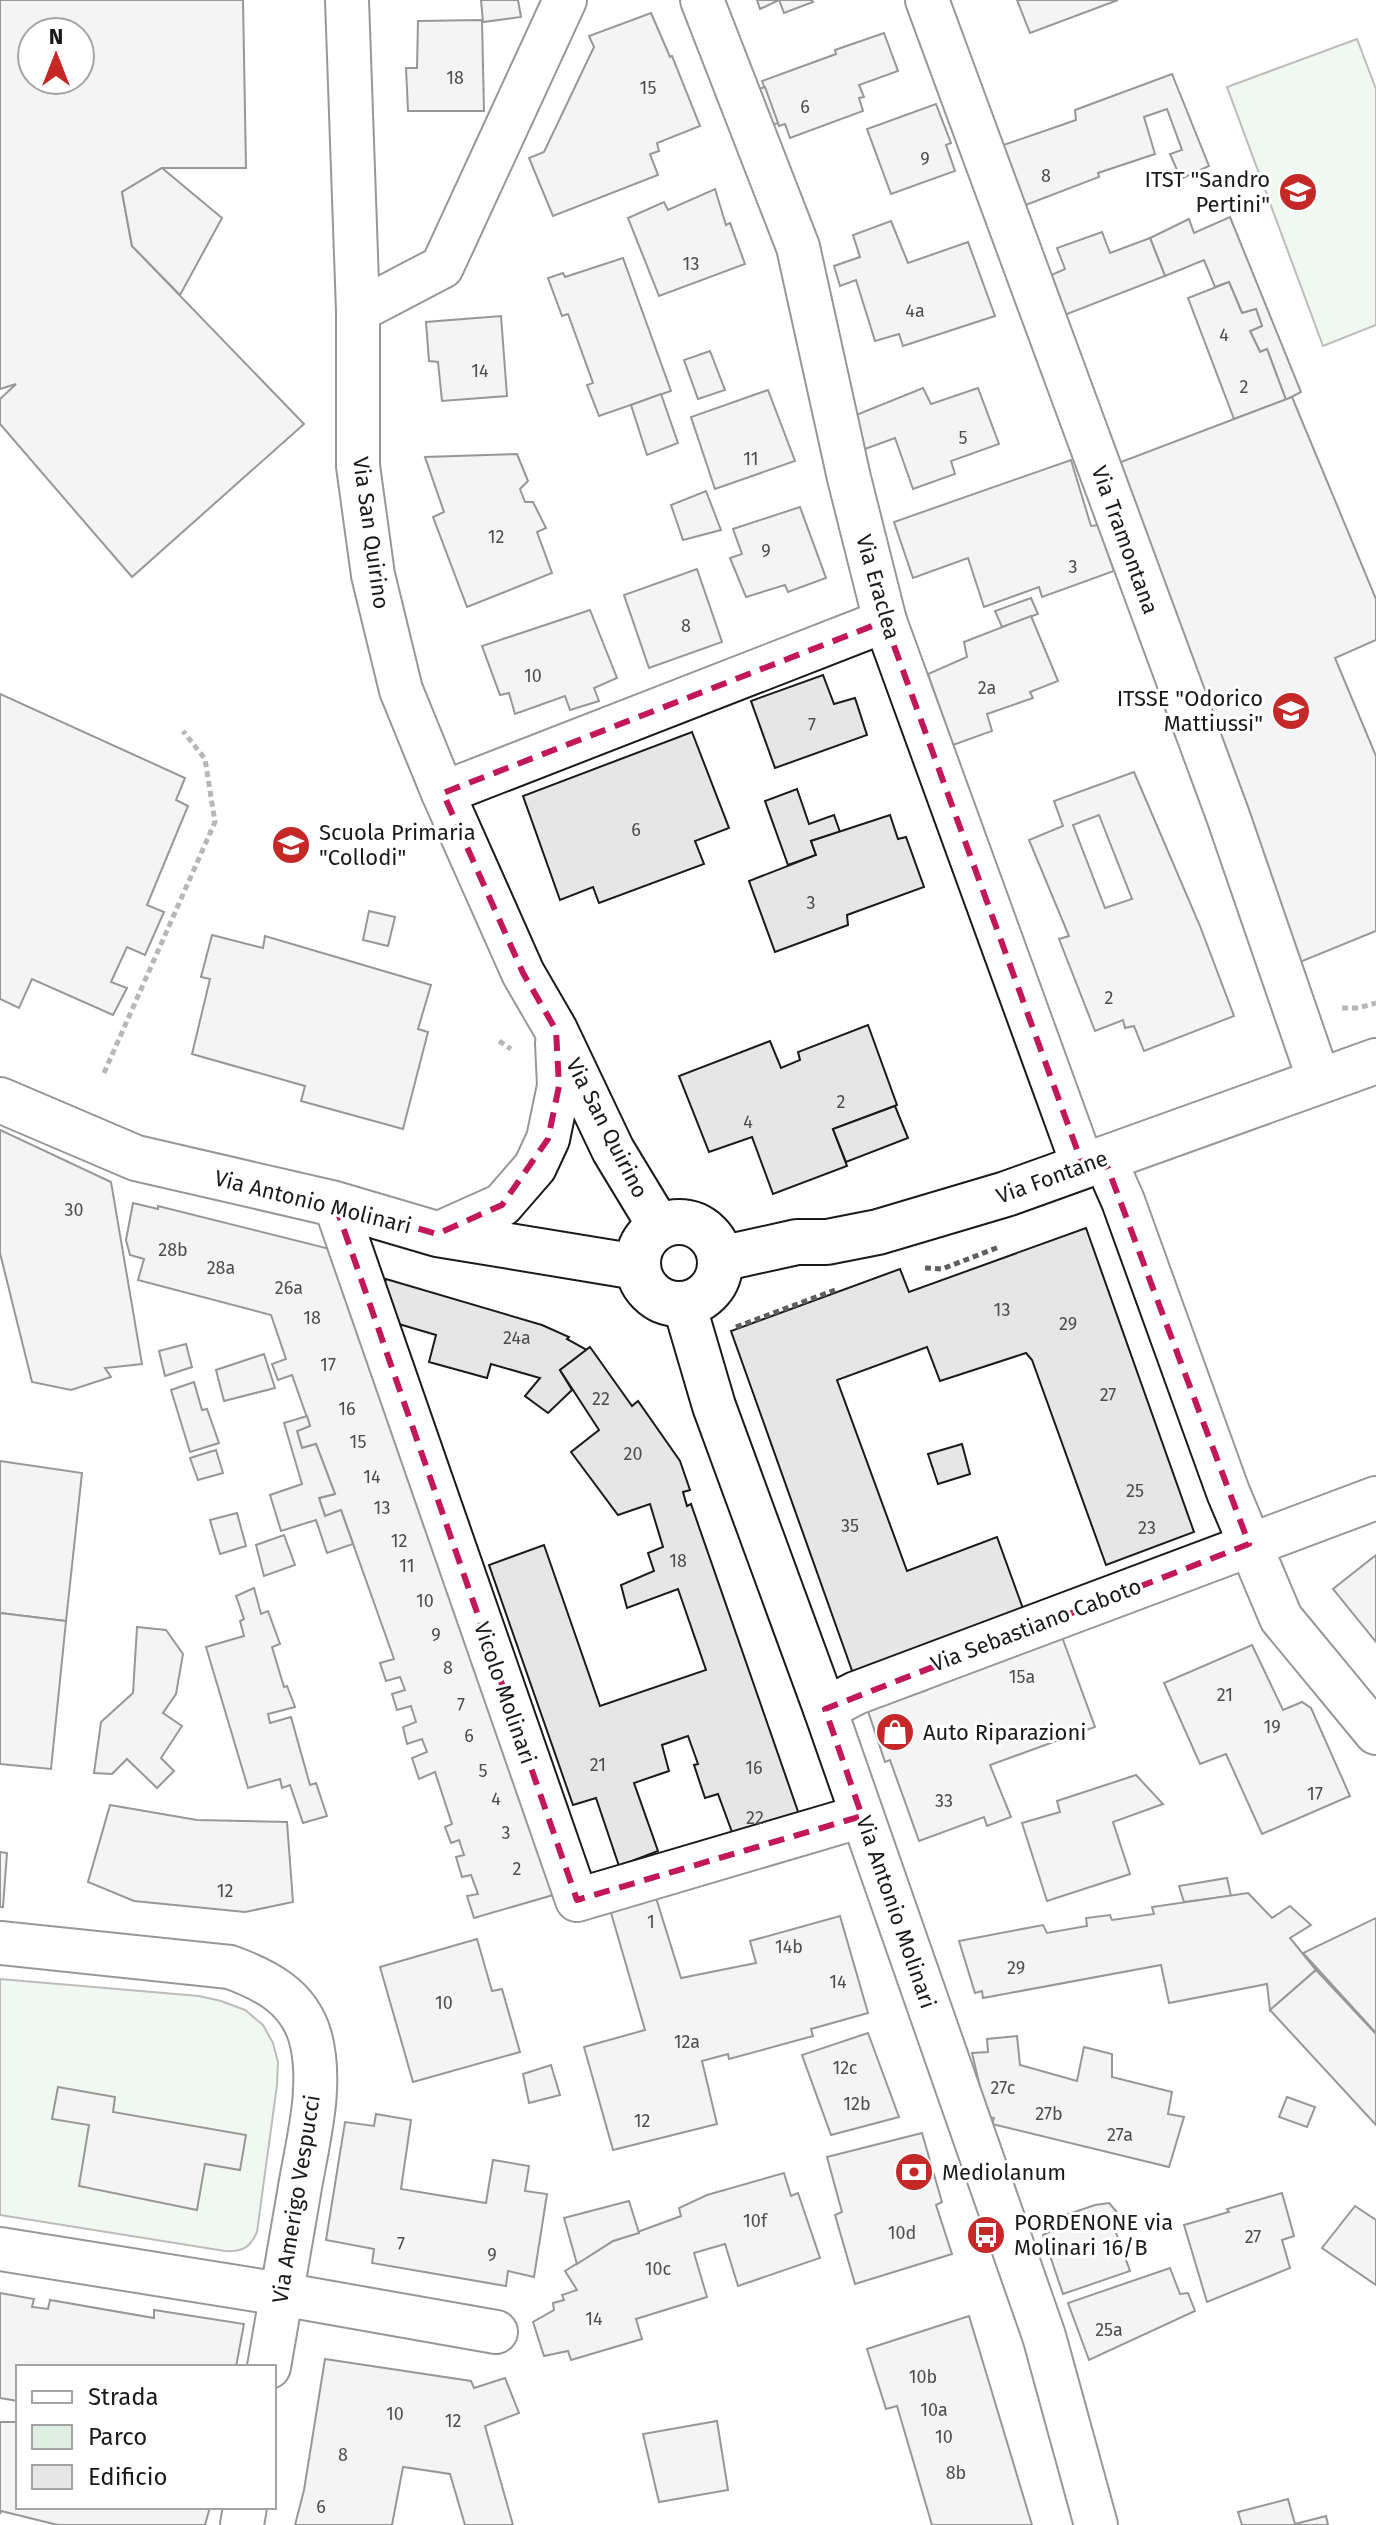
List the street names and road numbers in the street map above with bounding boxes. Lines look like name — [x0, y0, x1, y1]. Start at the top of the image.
street label: Via San Quirino — [347, 455, 395, 611]
street label: Via Tramontana — [1086, 462, 1164, 618]
street label: Via Eraclea — [850, 531, 906, 643]
street label: Via San Quirino — [560, 1053, 654, 1203]
street label: Via Fontane — [993, 1144, 1111, 1210]
street label: Via Antonio Molinari — [212, 1164, 414, 1240]
street label: Via Sebastiano Caboto — [927, 1572, 1145, 1678]
street label: Vicolo Molinari — [468, 1618, 542, 1768]
street label: Via Antonio Molinari — [850, 1812, 942, 2012]
street label: Via Amerigo Vespucci — [266, 2093, 326, 2305]

